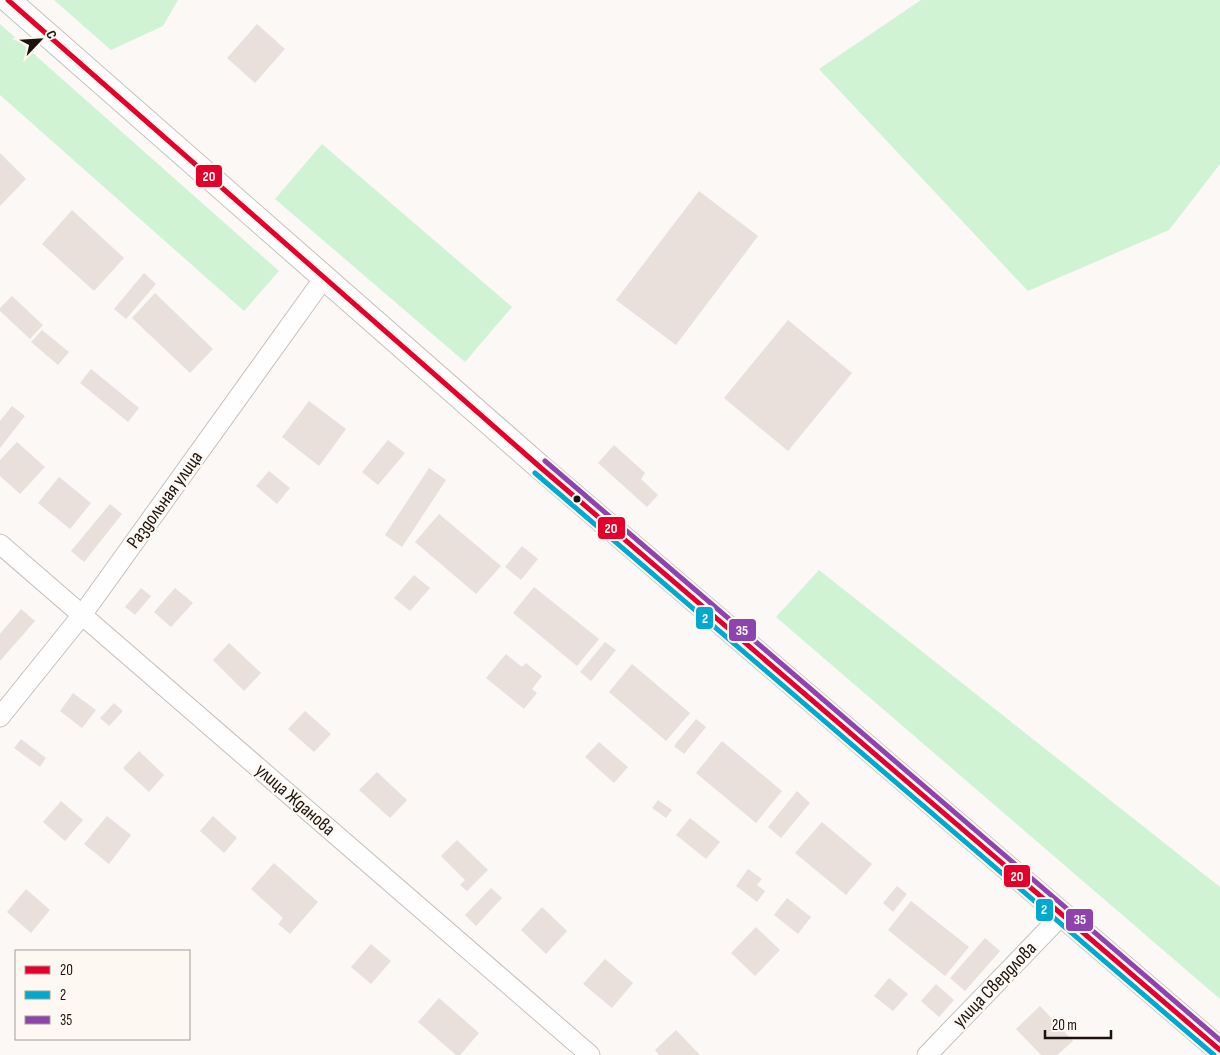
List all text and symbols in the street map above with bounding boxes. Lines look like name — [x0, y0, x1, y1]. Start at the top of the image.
north arrow — [15, 15, 65, 65]
text: С — [42, 28, 61, 42]
line badge: 20 — [195, 164, 223, 188]
text: 20 — [203, 168, 216, 185]
street label: Раздольная улица — [122, 447, 208, 553]
unlabelled marker — [572, 494, 582, 504]
line badge: 20 — [597, 516, 626, 540]
text: 20 — [605, 520, 618, 537]
line badge: 2 — [695, 606, 714, 630]
text: 2 — [702, 610, 708, 627]
line badge: 35 — [728, 618, 757, 642]
text: 35 — [736, 622, 748, 639]
street label: улица Жданова — [250, 759, 340, 841]
line badge: 20 — [1003, 864, 1031, 888]
text: 20 — [1011, 868, 1024, 885]
line badge: 2 — [1035, 898, 1054, 922]
text: 2 — [1041, 901, 1047, 918]
line badge: 35 — [1065, 908, 1094, 932]
text: 35 — [1074, 911, 1086, 928]
street label: улица Свердлова — [948, 937, 1042, 1033]
legend — [15, 950, 190, 1040]
text: 20 — [60, 961, 73, 980]
text: 2 — [60, 986, 66, 1005]
scale bar — [1045, 1008, 1111, 1040]
text: 35 — [60, 1011, 72, 1030]
text: 20 m — [1052, 1016, 1077, 1035]

